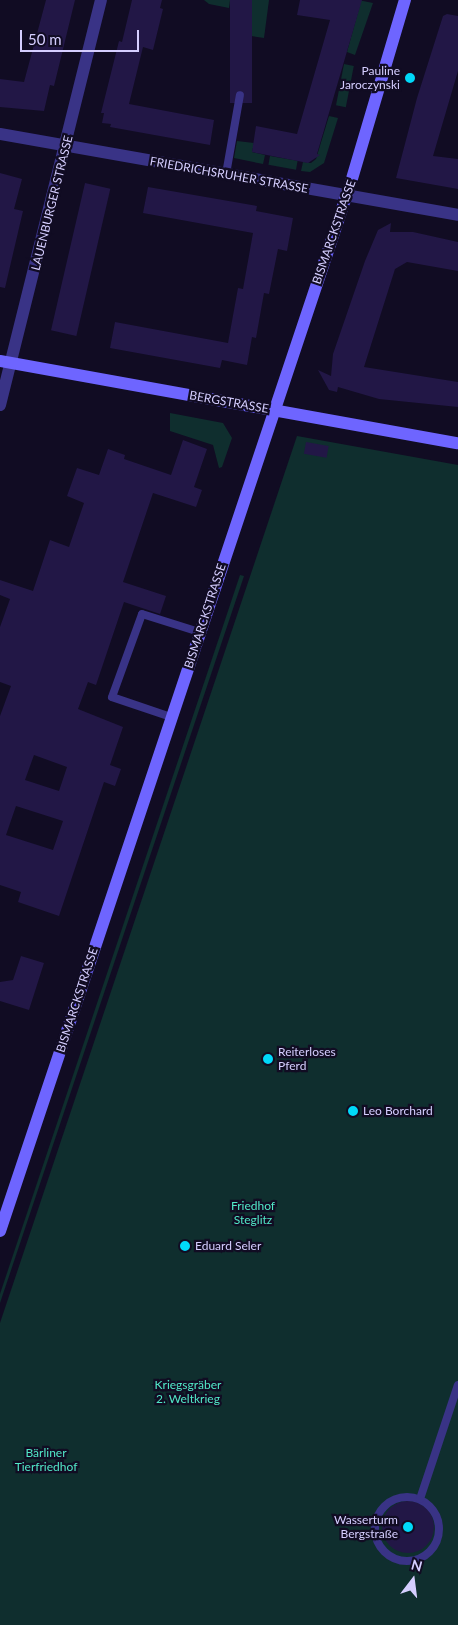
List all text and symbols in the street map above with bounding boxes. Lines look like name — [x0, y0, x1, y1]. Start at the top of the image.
scale bar — [22, 20, 141, 52]
text: 50 m — [28, 30, 62, 48]
place label: Pauline Jaroczynski — [340, 64, 400, 92]
marker: Pauline Jaroczynski — [404, 72, 416, 84]
street label: LAUENBURGER STRASSE — [28, 134, 76, 272]
street label: FRIEDRICHSRUHER STRASSE — [149, 154, 309, 196]
street label: BISMARCKSTRASSE — [309, 178, 359, 286]
street label: BERGSTRASSE — [188, 388, 270, 416]
street label: BISMARCKSTRASSE — [181, 562, 229, 670]
street label: BISMARCKSTRASSE — [53, 946, 101, 1054]
place label: Reiterloses Pferd — [278, 1045, 336, 1073]
marker: Reiterloses Pferd — [262, 1053, 274, 1065]
place label: Leo Borchard — [363, 1104, 433, 1118]
marker: Leo Borchard — [347, 1105, 359, 1117]
park label: Friedhof Steglitz — [231, 1199, 275, 1227]
place label: Eduard Seler — [195, 1239, 261, 1253]
marker: Eduard Seler — [179, 1240, 191, 1252]
park label: Kriegsgräber 2. Weltkrieg — [155, 1378, 221, 1406]
park label: Bärliner Tierfriedhof — [15, 1446, 77, 1474]
place label: Wasserturm Bergstraße — [334, 1513, 398, 1541]
marker: Wasserturm Bergstraße — [402, 1521, 414, 1533]
north arrow — [388, 1555, 438, 1605]
text: N — [410, 1555, 424, 1575]

